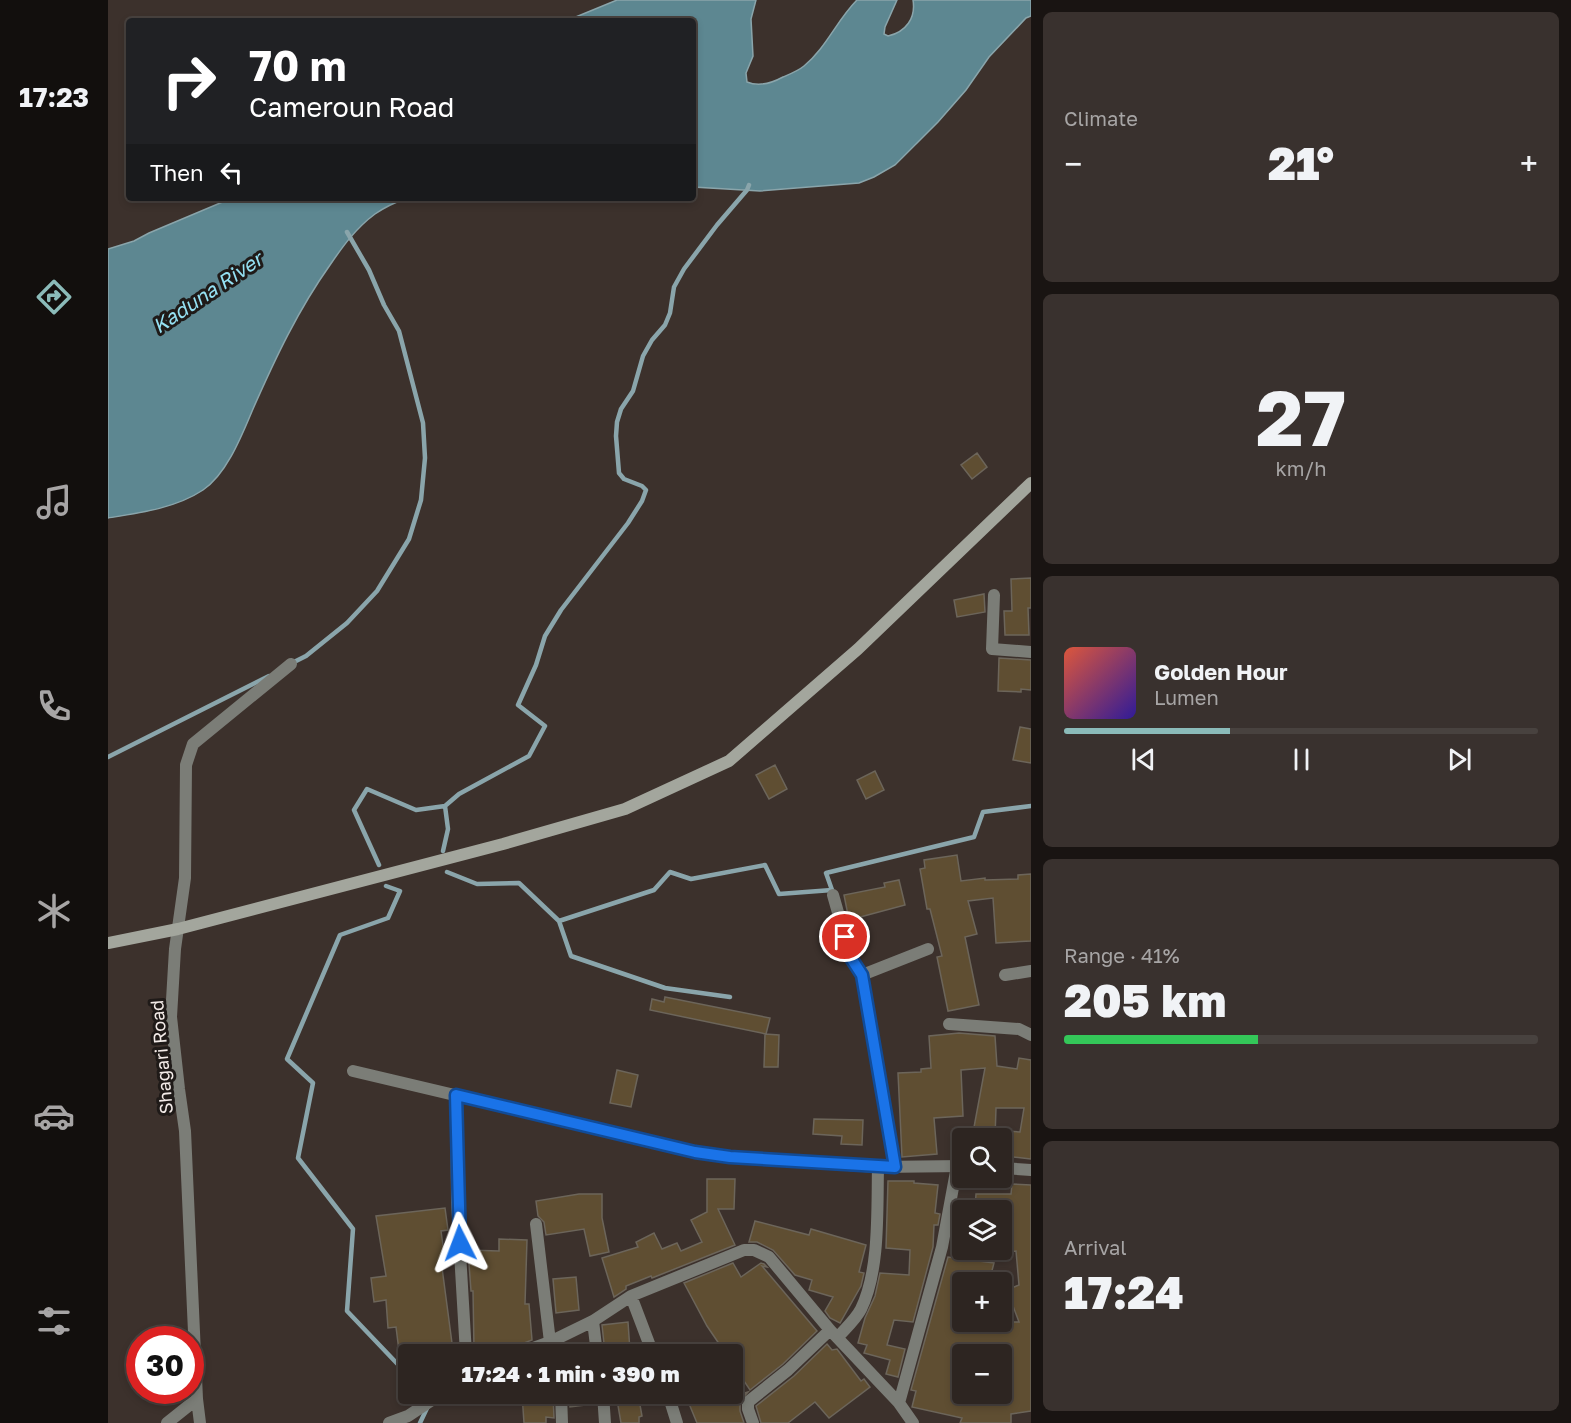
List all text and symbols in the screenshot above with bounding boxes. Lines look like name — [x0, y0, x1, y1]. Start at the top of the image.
text: 70 m — [249, 40, 346, 90]
icon: right — [150, 42, 228, 120]
text: 17:23 — [19, 81, 89, 113]
text: Cameroun Road — [249, 91, 454, 123]
text: Climate — [1064, 106, 1138, 130]
text: 21° — [1268, 136, 1334, 190]
text: − — [1064, 144, 1082, 183]
text: + — [1520, 144, 1538, 183]
icon: left — [215, 156, 248, 189]
text: Then — [150, 159, 203, 186]
water label: Kaduna River — [148, 245, 269, 337]
icon: directions — [33, 276, 75, 318]
text: 27 — [1256, 370, 1346, 463]
text: km/h — [1276, 456, 1326, 480]
icon: music — [33, 481, 75, 523]
text: Golden Hour — [1154, 658, 1288, 685]
icon: phone — [33, 685, 75, 727]
text: Lumen — [1154, 685, 1219, 709]
icon: previous — [1127, 743, 1160, 776]
icon: pause — [1285, 743, 1318, 776]
icon: next — [1443, 743, 1476, 776]
icon: climate — [33, 890, 75, 932]
pin — [819, 911, 870, 962]
icon: arrive — [828, 920, 861, 953]
text: Range · 41% — [1064, 943, 1180, 967]
text: 205 km — [1064, 973, 1226, 1027]
street label: Shagari Road — [145, 999, 177, 1115]
icon: car — [33, 1095, 75, 1137]
map controls — [952, 1128, 1012, 1404]
button: search — [952, 1128, 1012, 1188]
button: layers — [952, 1200, 1012, 1260]
position arrow — [428, 1211, 492, 1275]
text: Arrival — [1064, 1235, 1127, 1259]
text: 17:24 — [1064, 1265, 1184, 1319]
button: + — [952, 1272, 1012, 1332]
icon: filters — [33, 1300, 75, 1342]
speed limit sign: 30 — [126, 1326, 204, 1404]
button: − — [952, 1344, 1012, 1404]
text: 17:24 · 1 min · 390 m — [461, 1360, 680, 1387]

